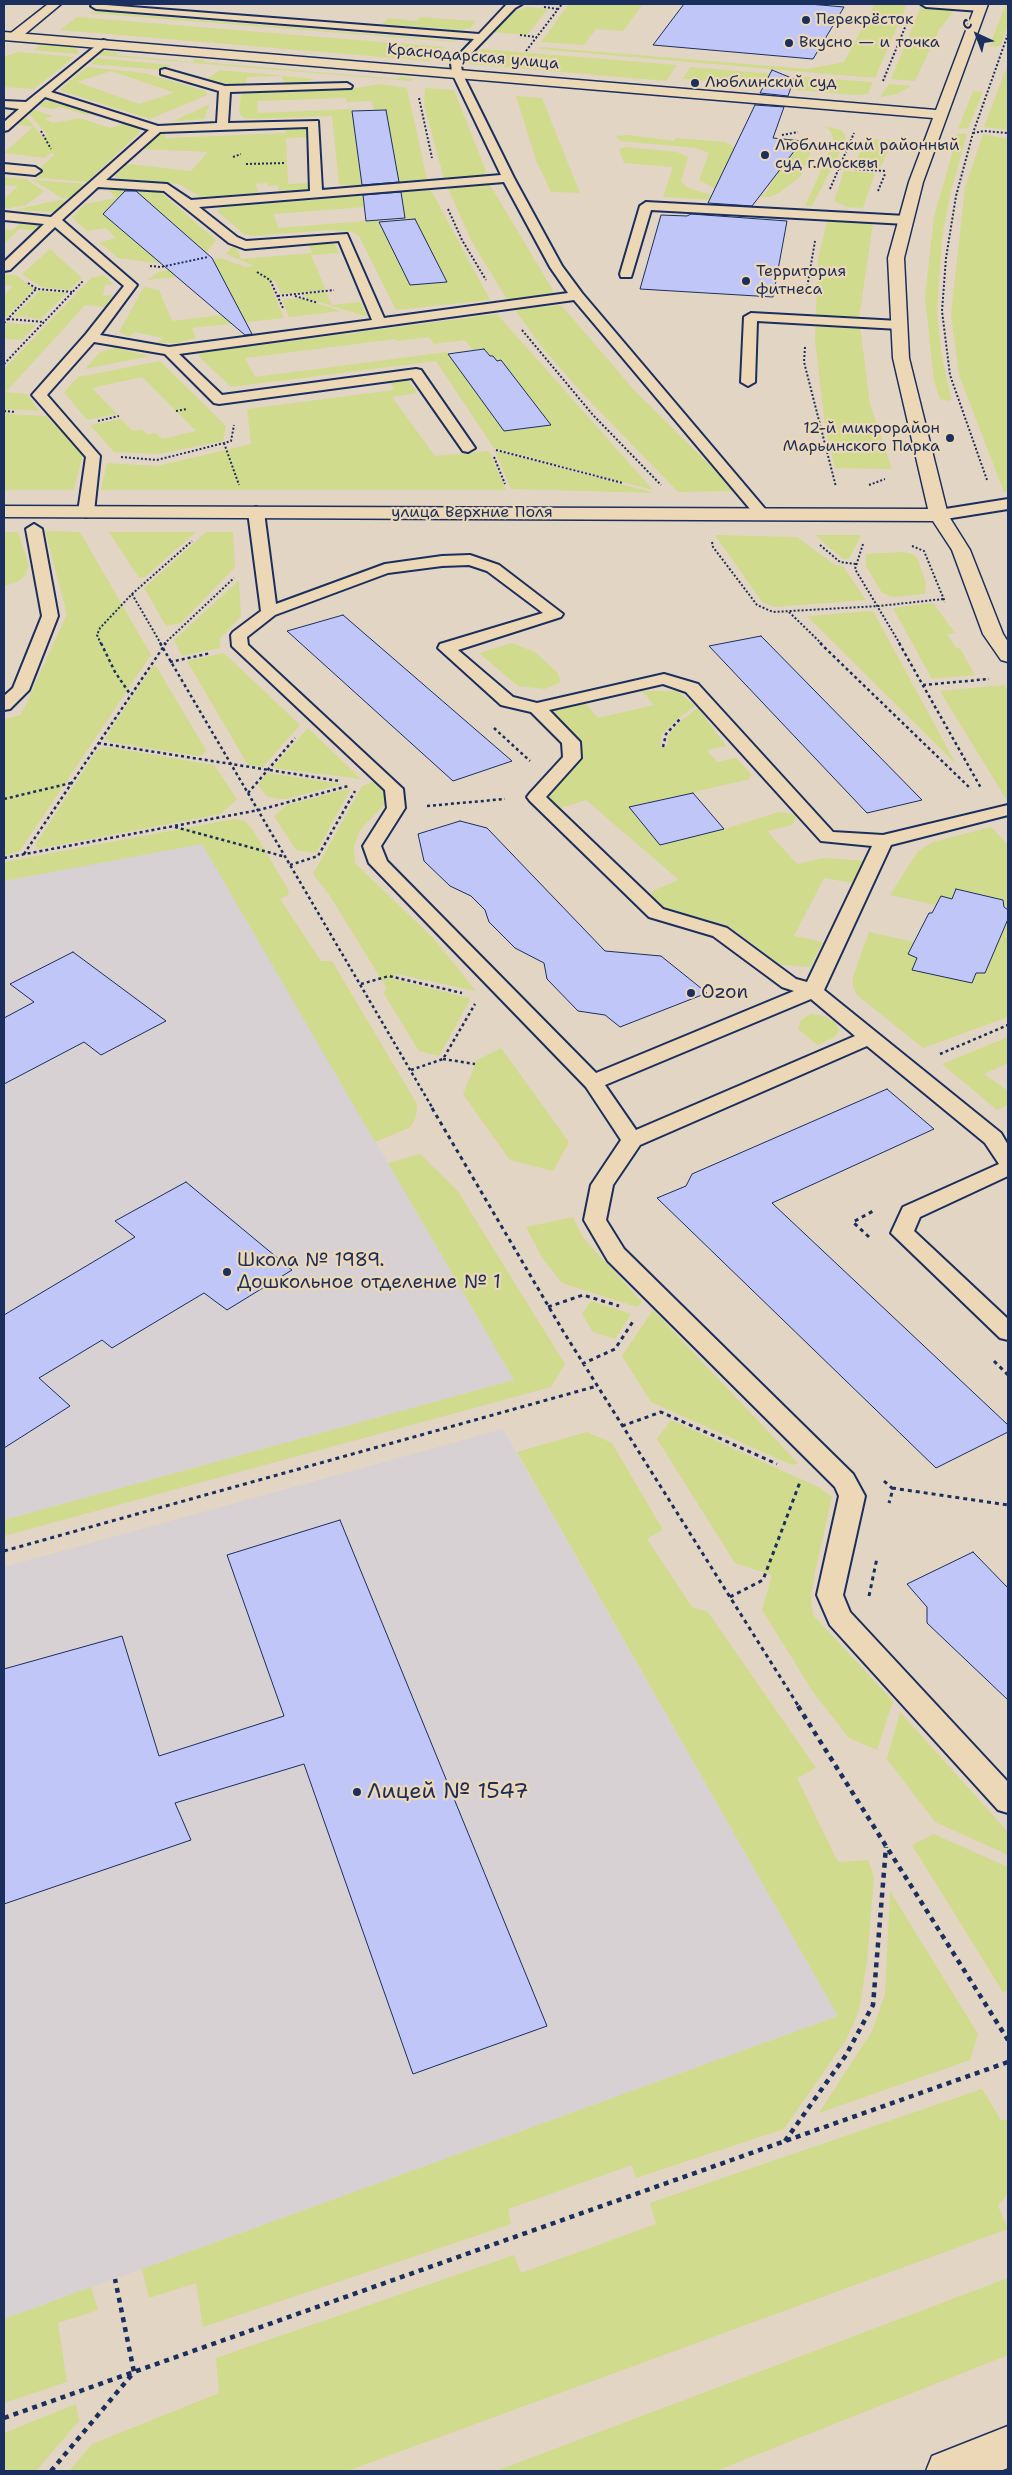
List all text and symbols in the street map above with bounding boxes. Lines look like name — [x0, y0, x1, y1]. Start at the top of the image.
place label: Перекрёсток — [816, 10, 914, 30]
north arrow — [952, 10, 1002, 60]
marker: Перекрёсток — [800, 14, 812, 26]
text: С — [957, 15, 976, 34]
place label: Вкусно — и точка — [799, 33, 940, 53]
marker: Вкусно — и точка — [783, 37, 795, 49]
street label: Краснодарская улица — [386, 40, 560, 74]
place label: Люблинский суд — [705, 73, 837, 93]
marker: Люблинский суд — [689, 77, 701, 89]
place label: Люблинский районный суд г.Москвы — [775, 136, 959, 174]
marker: Люблинский районный суд г.Москвы — [759, 149, 771, 161]
place label: Территория фитнеса — [756, 262, 846, 300]
marker: Территория фитнеса — [740, 275, 752, 287]
place label: 12-й микрорайон Марьинского Парка — [783, 419, 940, 457]
marker: 12-й микрорайон Марьинского Парка — [944, 432, 956, 444]
street label: улица Верхние Поля — [391, 503, 553, 523]
place label: Ozon — [701, 982, 748, 1004]
marker: Ozon — [685, 987, 697, 999]
place label: Школа № 1989. Дошкольное отделение № 1 — [237, 1250, 501, 1294]
marker: Школа № 1989. Дошкольное отделение № 1 — [221, 1266, 233, 1278]
place label: Лицей № 1547 — [367, 1779, 529, 1805]
marker: Лицей № 1547 — [351, 1786, 363, 1798]

